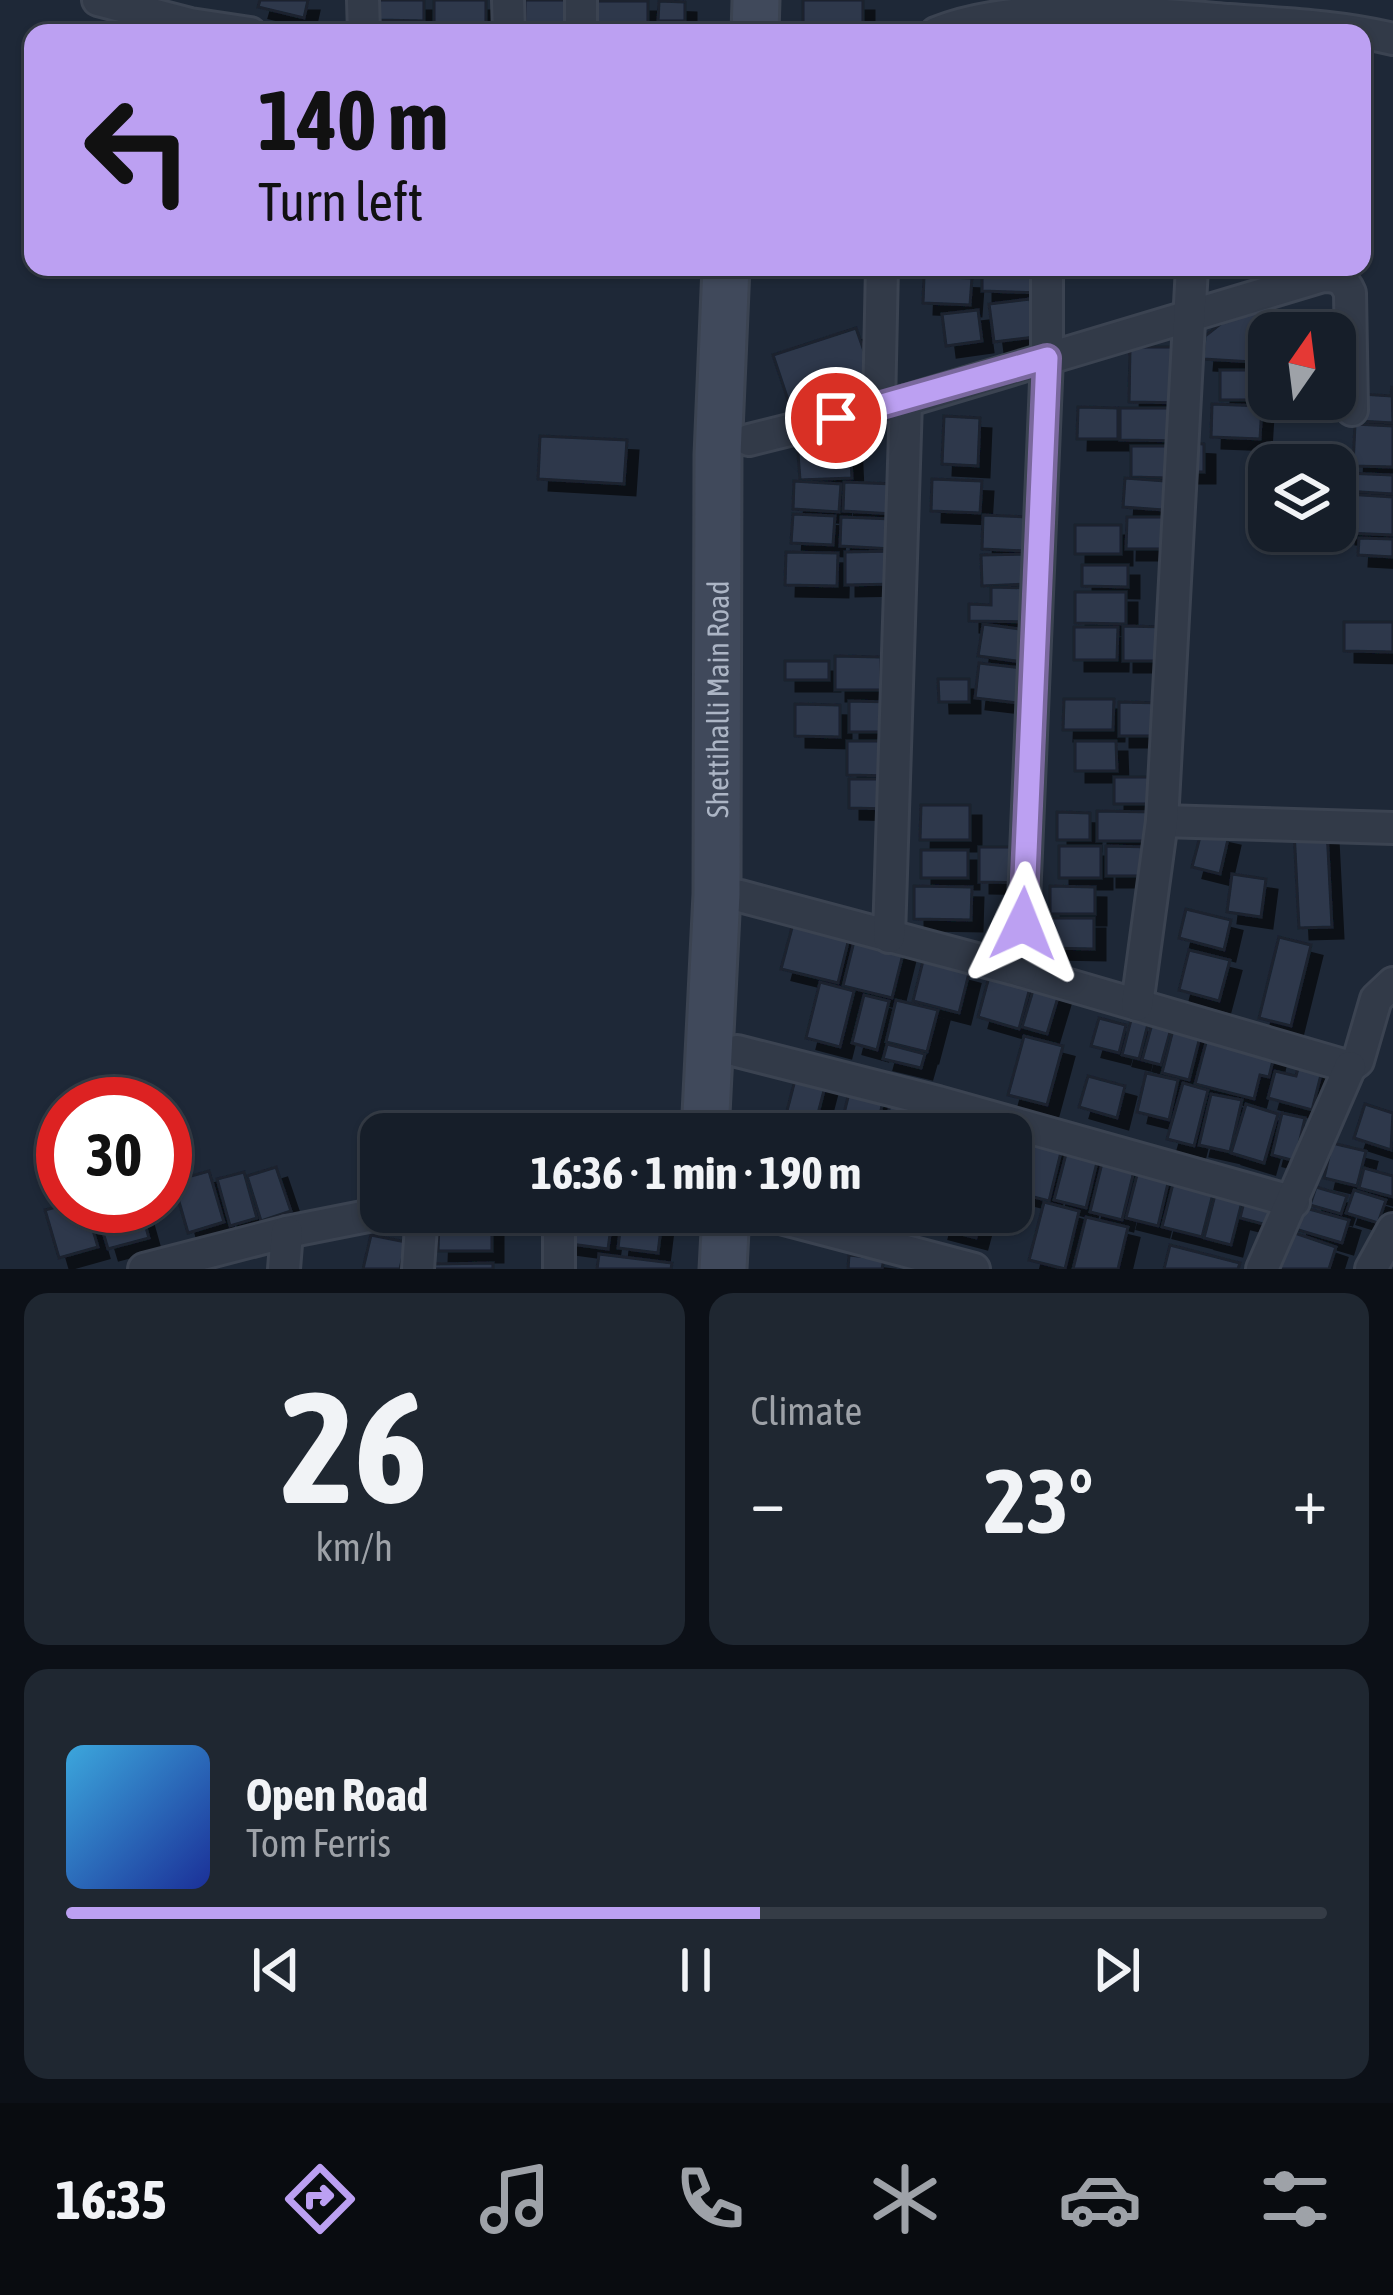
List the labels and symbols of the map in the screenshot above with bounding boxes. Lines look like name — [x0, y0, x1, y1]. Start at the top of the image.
north arrow — [1248, 312, 1356, 420]
pin — [785, 367, 887, 469]
street label: Shettihalli Main Road — [700, 581, 735, 818]
position arrow — [960, 861, 1086, 987]
speed limit sign: 30 — [36, 1077, 192, 1233]

